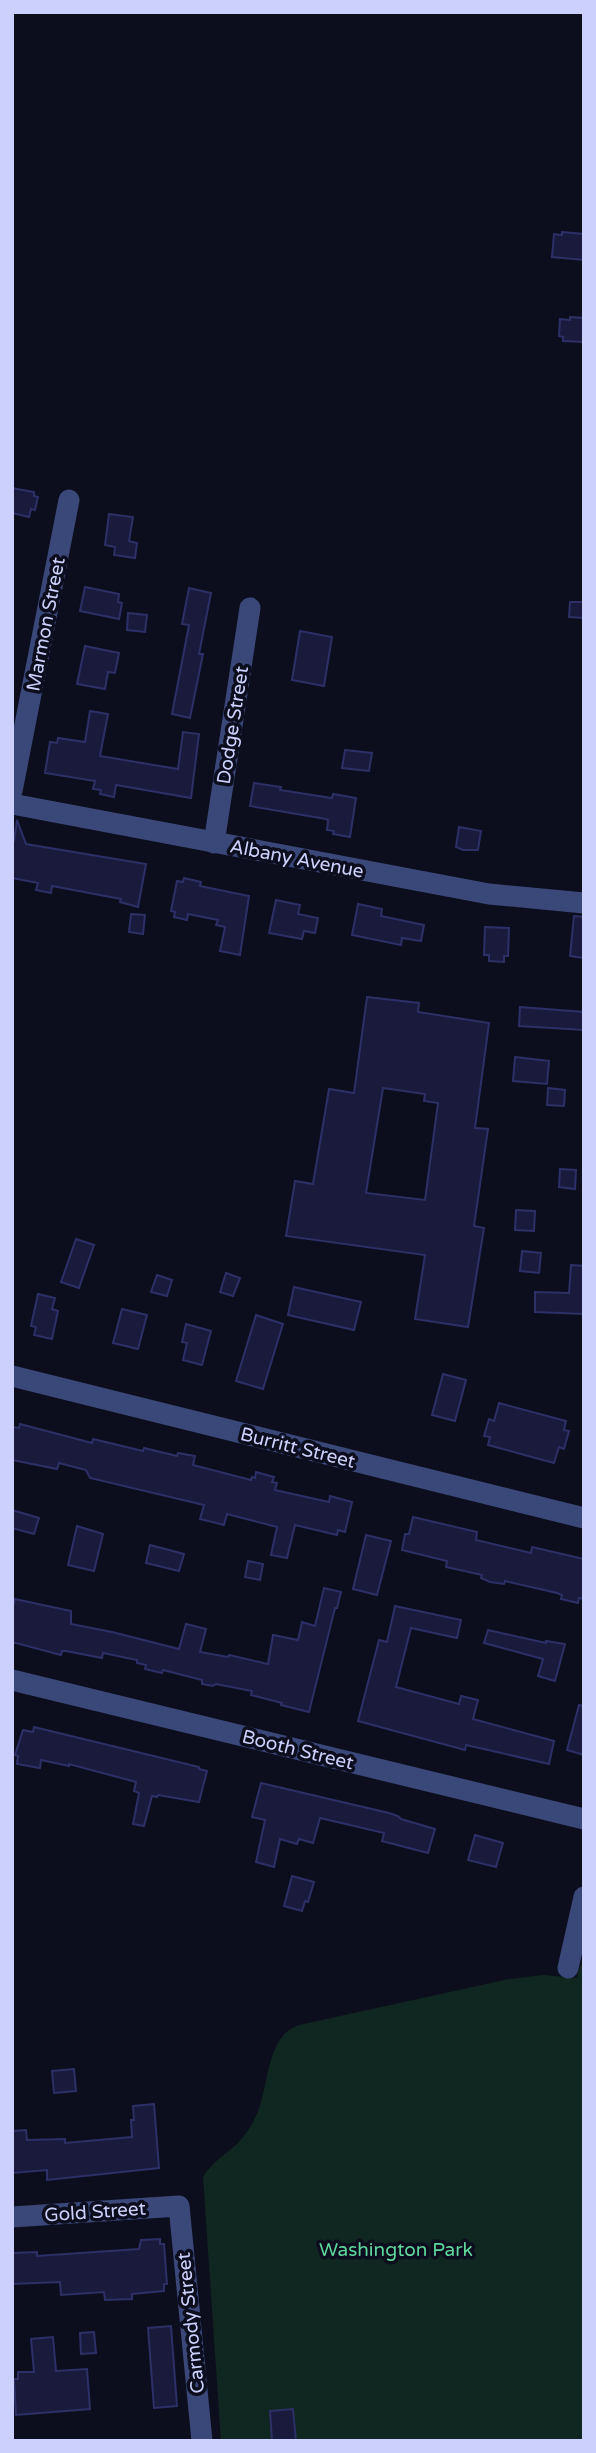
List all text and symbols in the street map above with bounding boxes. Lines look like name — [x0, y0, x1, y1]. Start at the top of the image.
street label: Marmon Street — [22, 555, 70, 693]
street label: Dodge Street — [213, 664, 253, 786]
street label: Albany Avenue — [228, 835, 366, 883]
street label: Burritt Street — [238, 1423, 357, 1473]
street label: Booth Street — [240, 1725, 356, 1774]
street label: Gold Street — [43, 2197, 147, 2227]
park label: Washington Park — [319, 2239, 473, 2261]
street label: Carmody Street — [173, 2251, 209, 2394]

